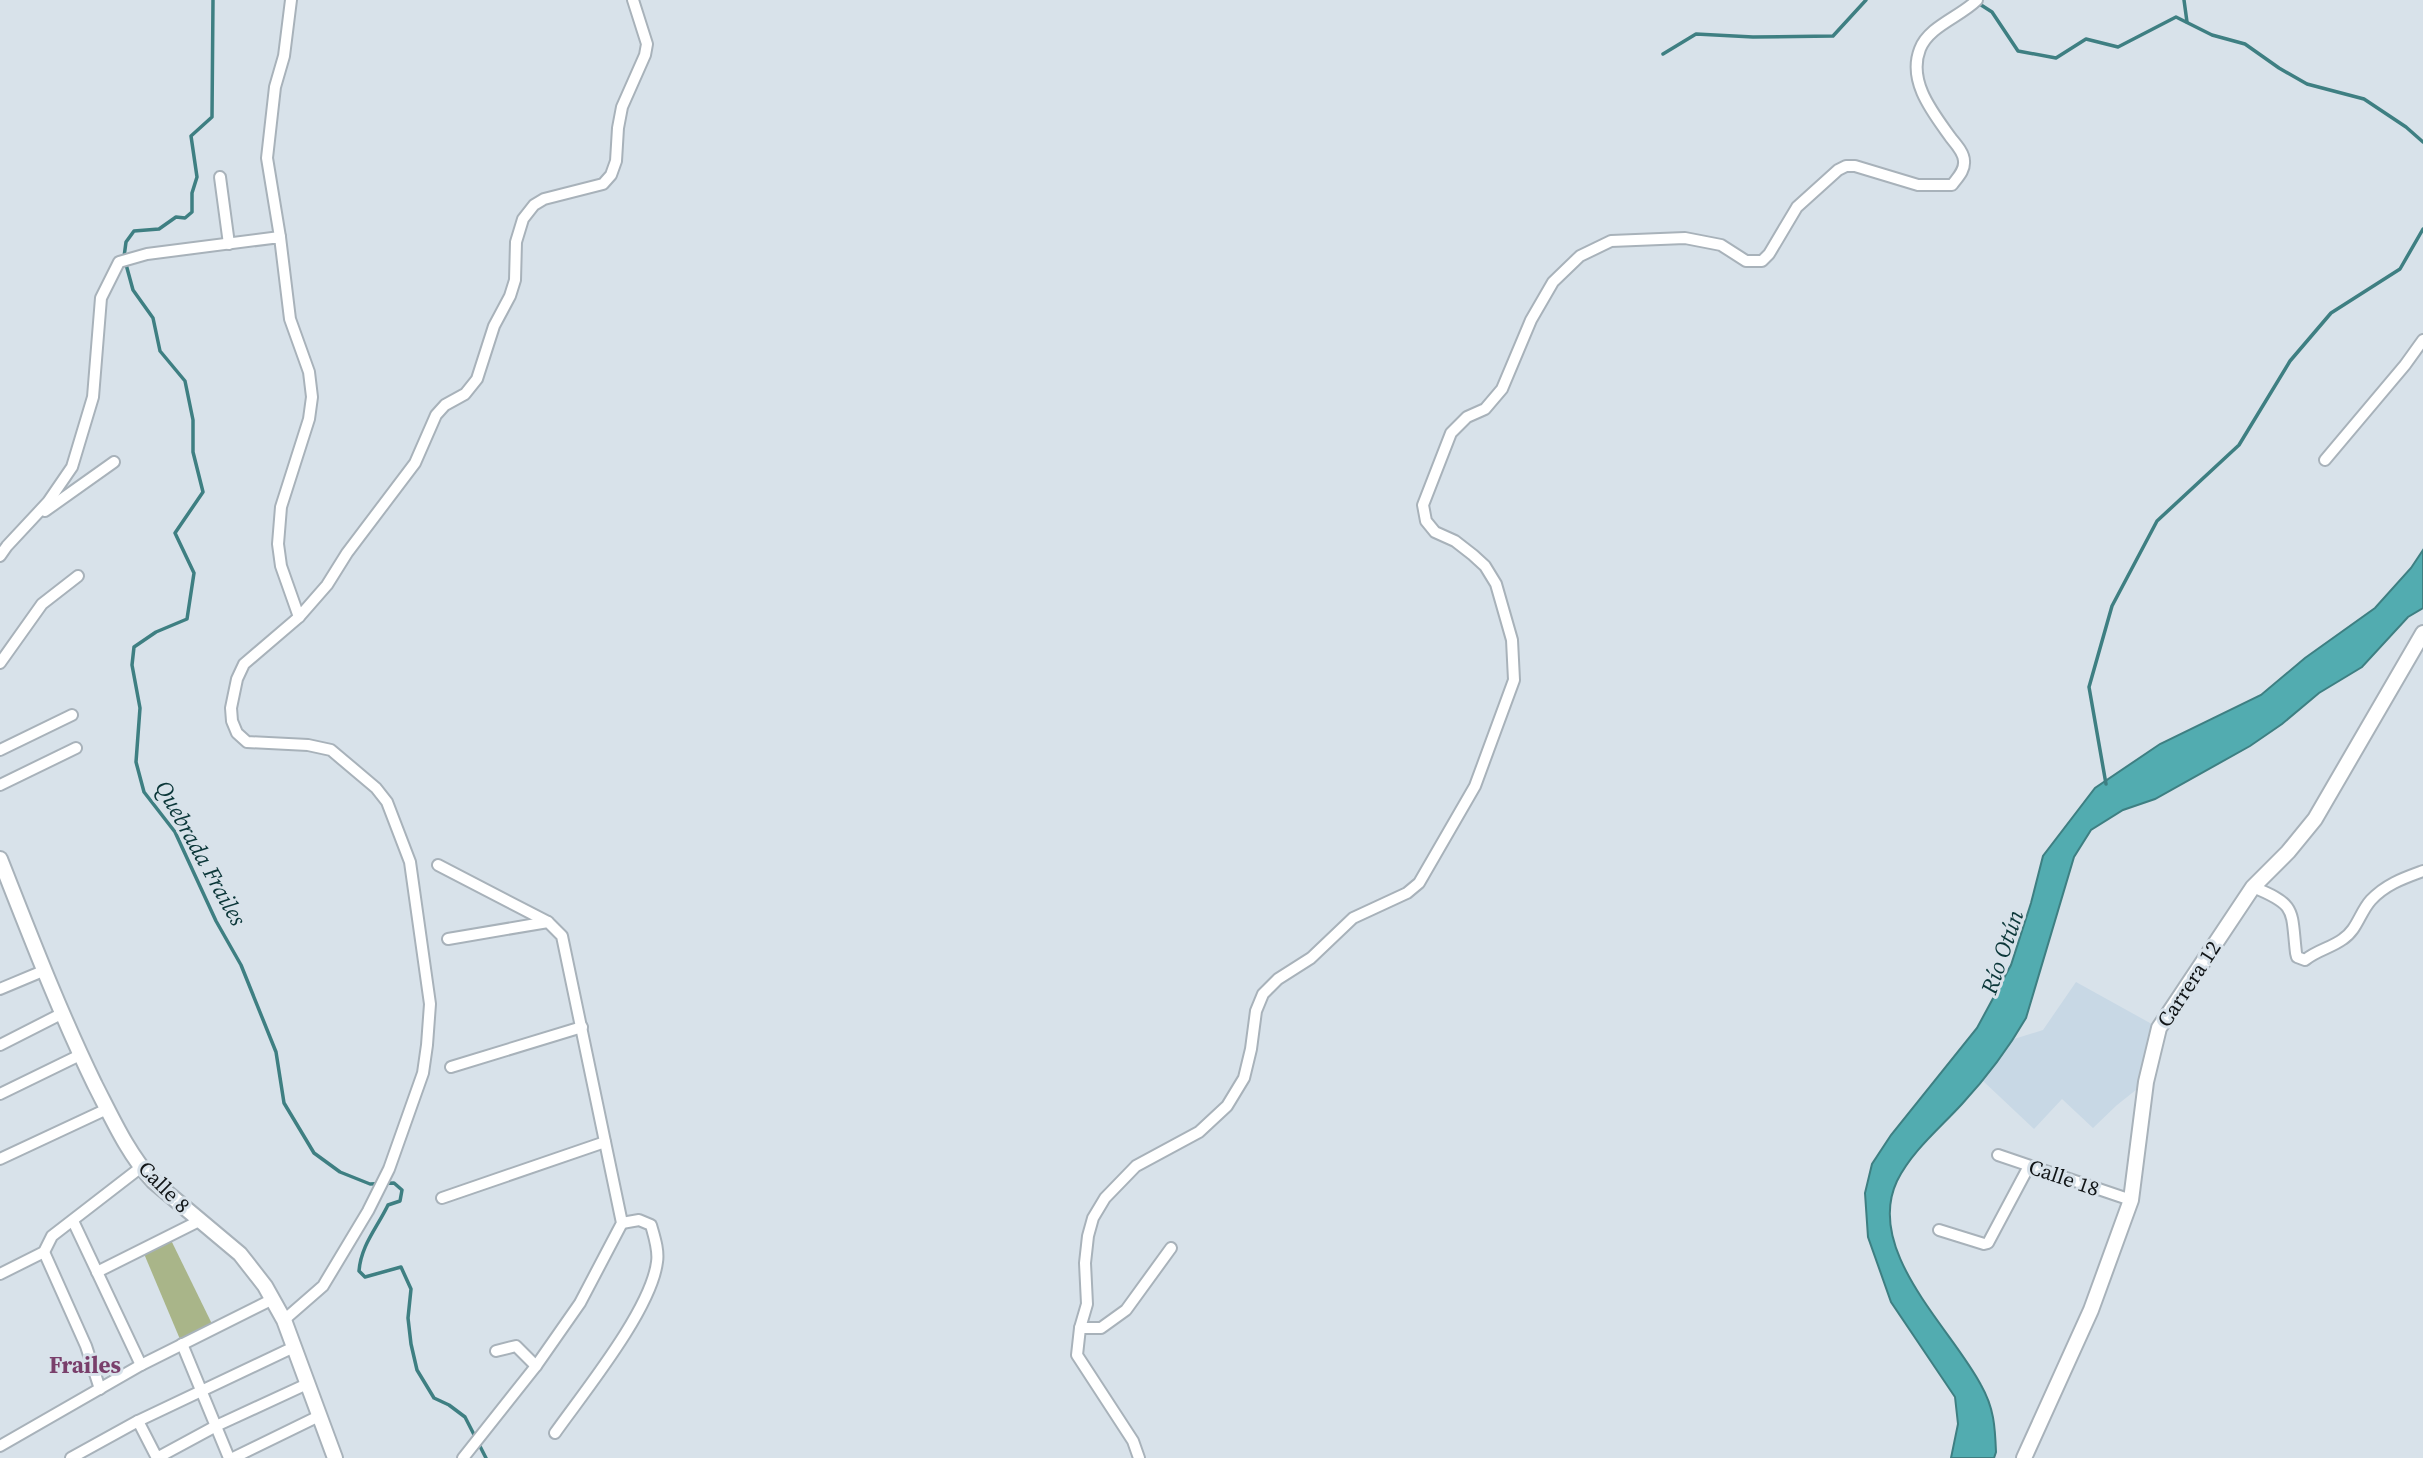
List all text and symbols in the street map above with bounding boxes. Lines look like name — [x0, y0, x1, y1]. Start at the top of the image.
water label: Quebrada Frailes — [148, 775, 255, 932]
water label: Río Otún — [1972, 906, 2031, 999]
street label: Carrera 12 — [2150, 935, 2227, 1032]
street label: Calle 18 — [2025, 1152, 2103, 1203]
street label: Calle 8 — [132, 1154, 197, 1219]
district label: Frailes — [49, 1349, 121, 1381]

